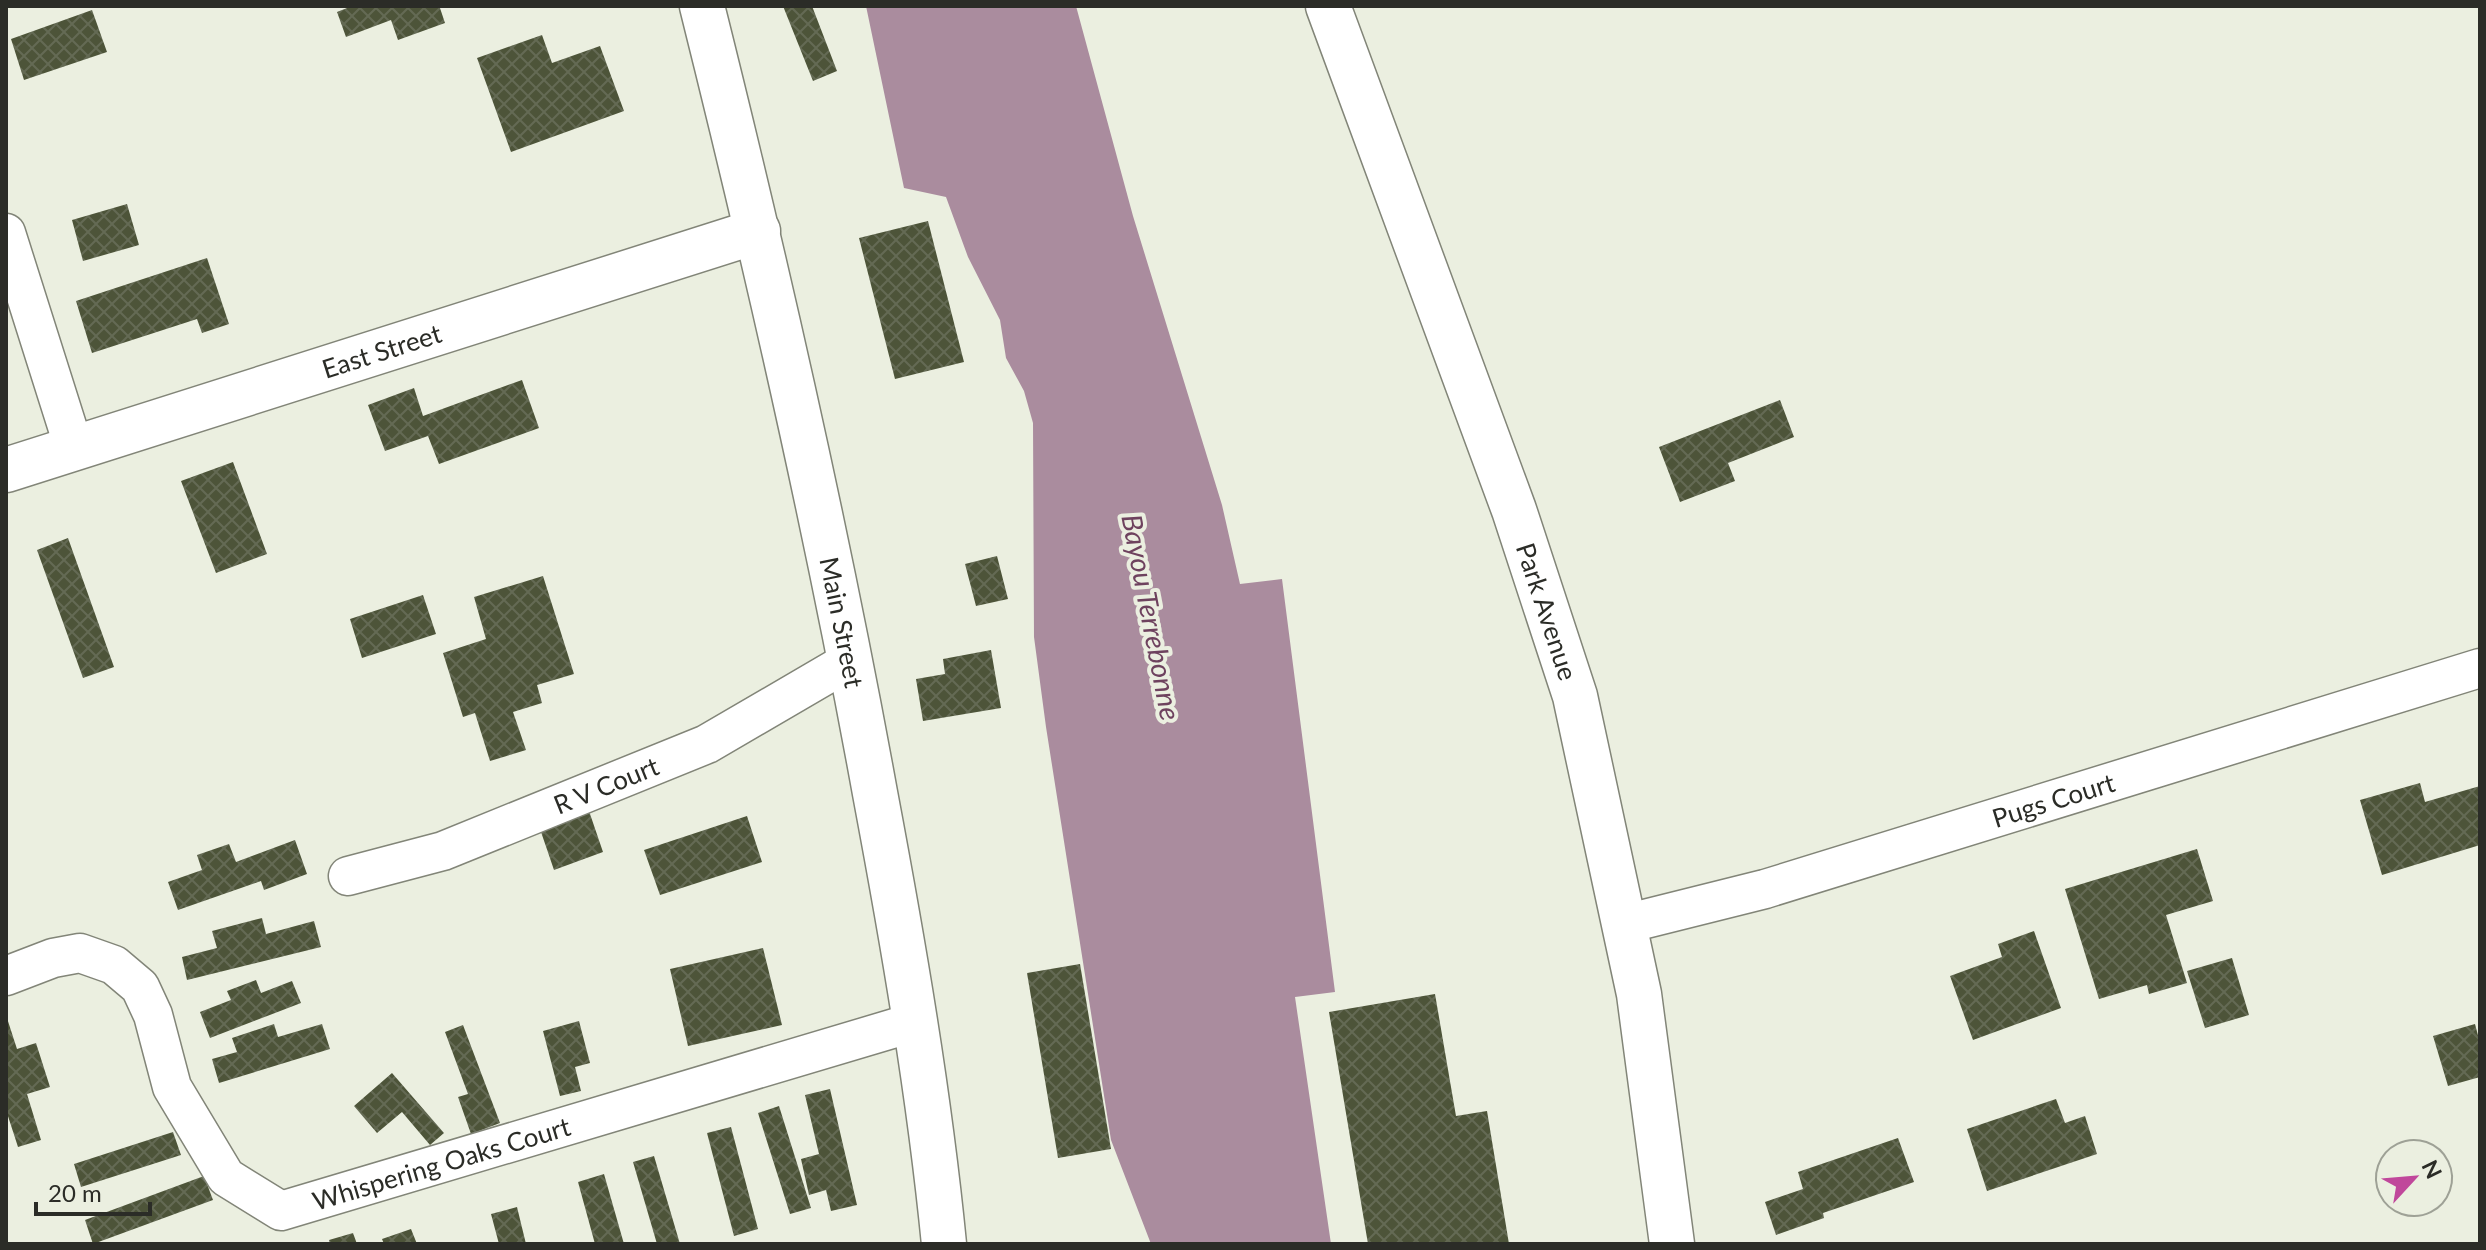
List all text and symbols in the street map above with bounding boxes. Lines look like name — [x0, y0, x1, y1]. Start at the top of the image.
street label: East Street — [318, 316, 446, 385]
water label: Bayou Terrebonne — [1115, 511, 1189, 723]
street label: Park Avenue — [1510, 539, 1585, 684]
street label: Main Street — [813, 554, 871, 691]
street label: R V Court — [549, 749, 664, 821]
street label: Pugs Court — [1988, 766, 2119, 834]
street label: Whispering Oaks Court — [309, 1110, 574, 1217]
north arrow — [2374, 1138, 2454, 1218]
text: N — [2417, 1155, 2448, 1183]
scale bar — [36, 1166, 150, 1216]
text: 20 m — [48, 1178, 102, 1207]

